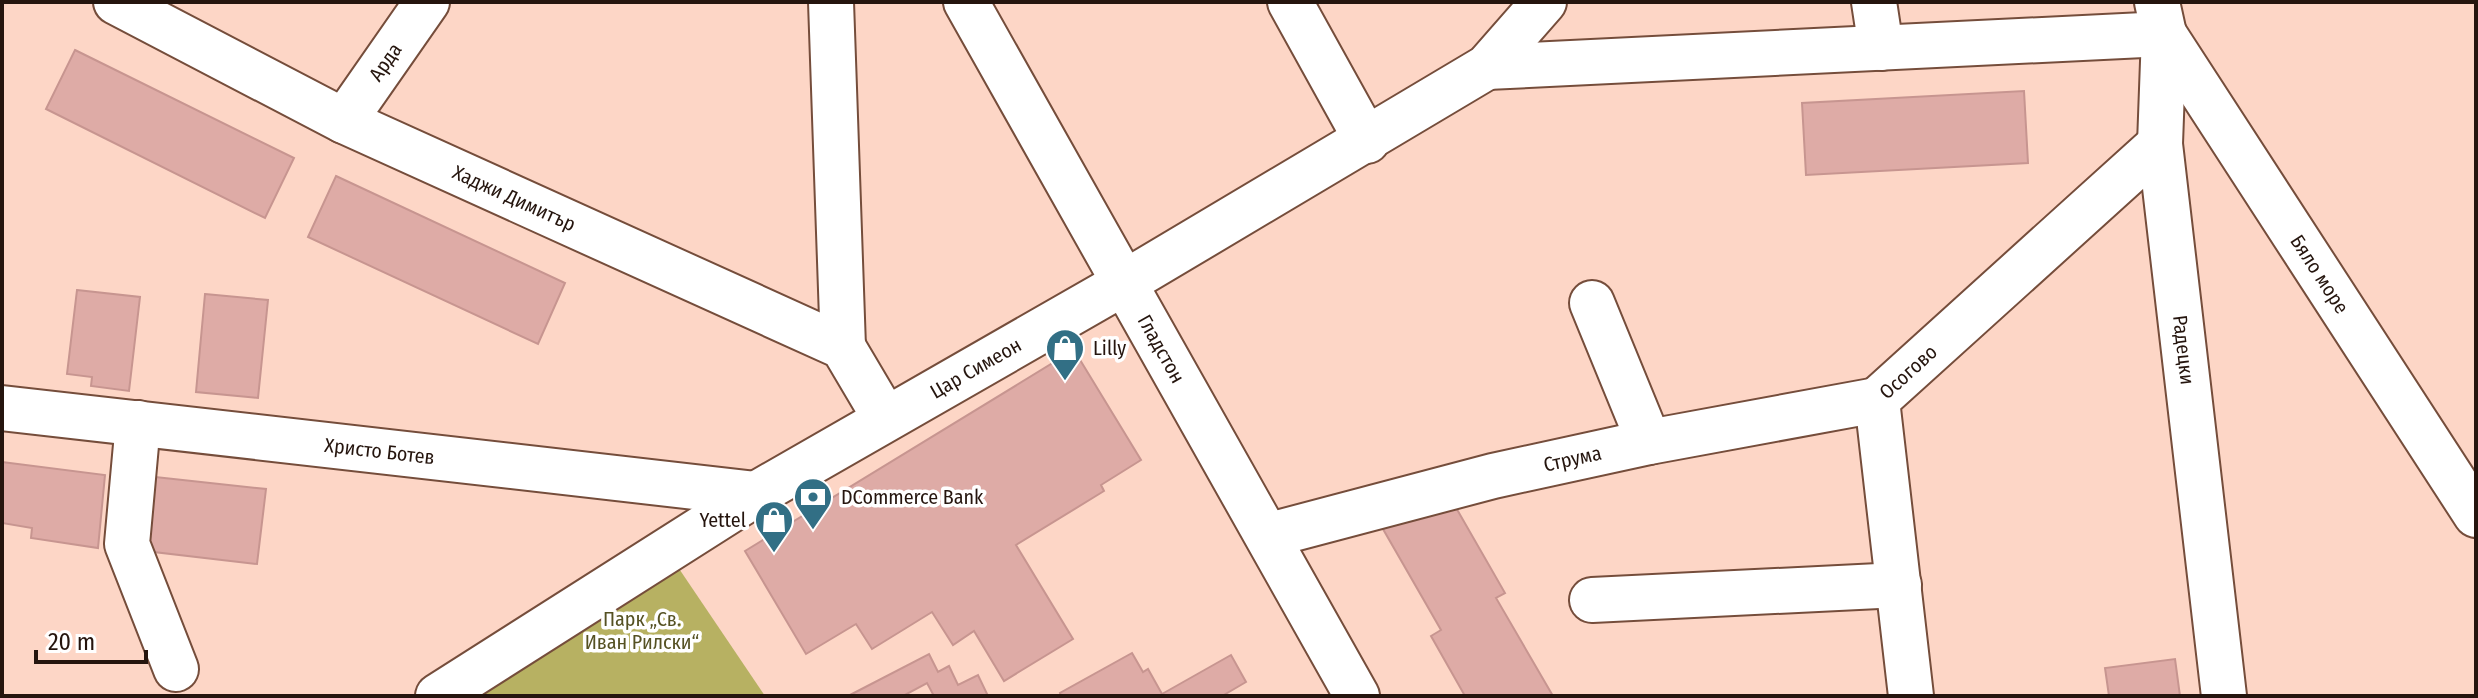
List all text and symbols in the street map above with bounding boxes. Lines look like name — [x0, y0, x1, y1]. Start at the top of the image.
street label: Арда — [364, 38, 407, 86]
street label: Хаджи Димитър — [449, 160, 579, 236]
street label: Бяло море — [2285, 230, 2354, 318]
street label: Гладстон — [1133, 310, 1190, 387]
street label: Радецки — [2168, 314, 2200, 386]
shop icon: Lilly — [1044, 327, 1086, 382]
street label: Цар Симеон — [926, 332, 1026, 404]
place label: Lilly — [1093, 336, 1126, 360]
street label: Осогово — [1874, 340, 1942, 404]
street label: Христо Ботев — [323, 433, 436, 469]
street label: Струма — [1541, 441, 1604, 477]
bank icon: DCommerce Bank — [792, 476, 834, 531]
place label: DCommerce Bank — [841, 485, 984, 509]
shop icon: Yettel — [753, 499, 795, 554]
place label: Yettel — [699, 508, 746, 532]
park label: Парк „Св. Иван Рилски“ — [585, 607, 699, 654]
scale bar — [36, 614, 146, 664]
text: 20 m — [48, 628, 95, 656]

